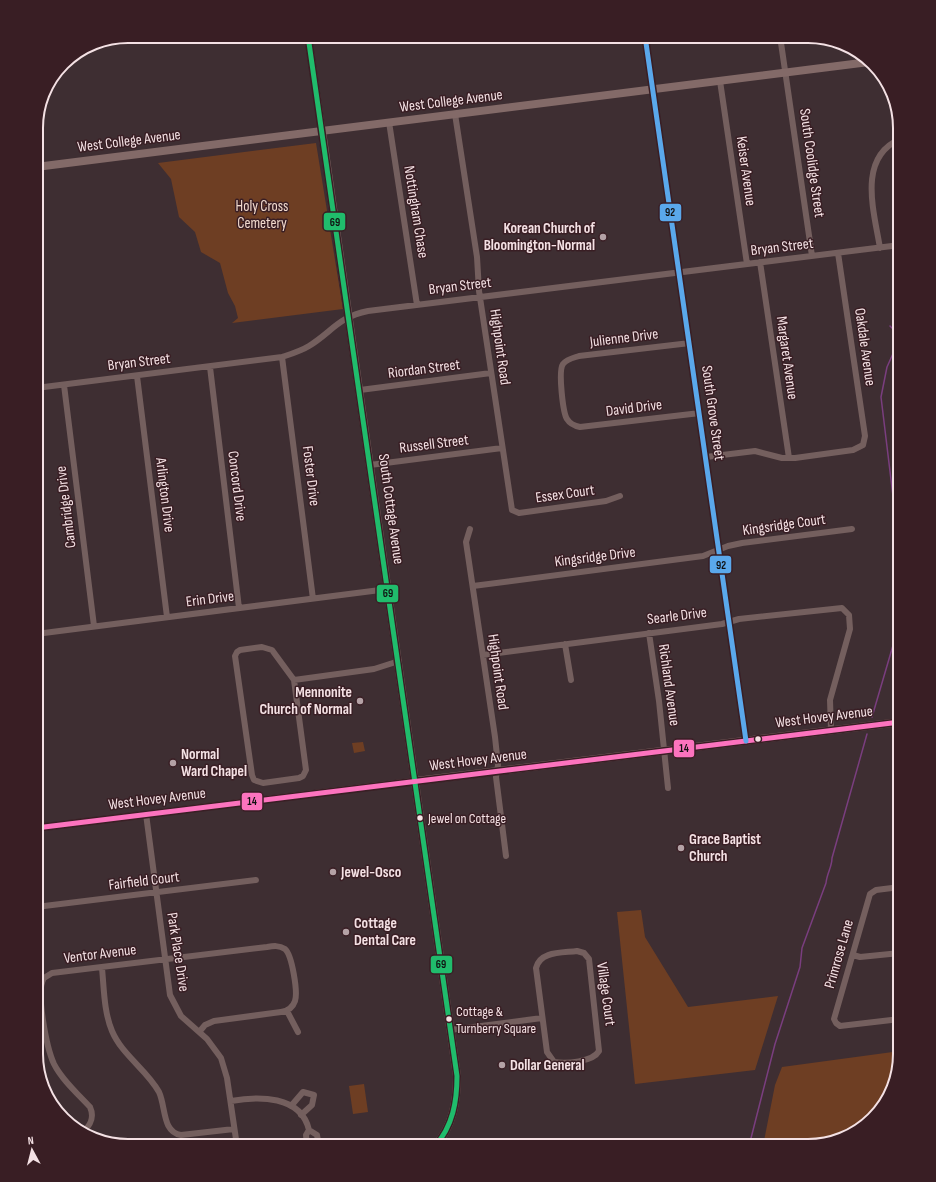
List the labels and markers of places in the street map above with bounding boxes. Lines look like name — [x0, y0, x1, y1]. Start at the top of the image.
place label: Korean Church of Bloomington-Normal — [484, 219, 595, 255]
marker: Korean Church of Bloomington-Normal — [598, 232, 608, 242]
place label: Mennonite Church of Normal — [259, 683, 352, 719]
marker: Mennonite Church of Normal — [355, 696, 365, 706]
unlabelled marker — [753, 734, 763, 744]
place label: Normal Ward Chapel — [181, 745, 247, 781]
marker: Normal Ward Chapel — [168, 758, 178, 768]
place label: Jewel on Cottage — [427, 810, 506, 827]
marker: Jewel on Cottage — [415, 813, 425, 823]
place label: Grace Baptist Church — [689, 830, 761, 866]
marker: Grace Baptist Church — [676, 843, 686, 853]
place label: Jewel-Osco — [340, 863, 401, 882]
marker: Jewel-Osco — [328, 867, 338, 877]
place label: Cottage Dental Care — [354, 914, 416, 950]
marker: Cottage Dental Care — [341, 927, 351, 937]
place label: Cottage & Turnberry Square — [456, 1003, 536, 1037]
marker: Cottage & Turnberry Square — [444, 1014, 454, 1024]
place label: Dollar General — [510, 1056, 585, 1075]
marker: Dollar General — [497, 1060, 507, 1070]

